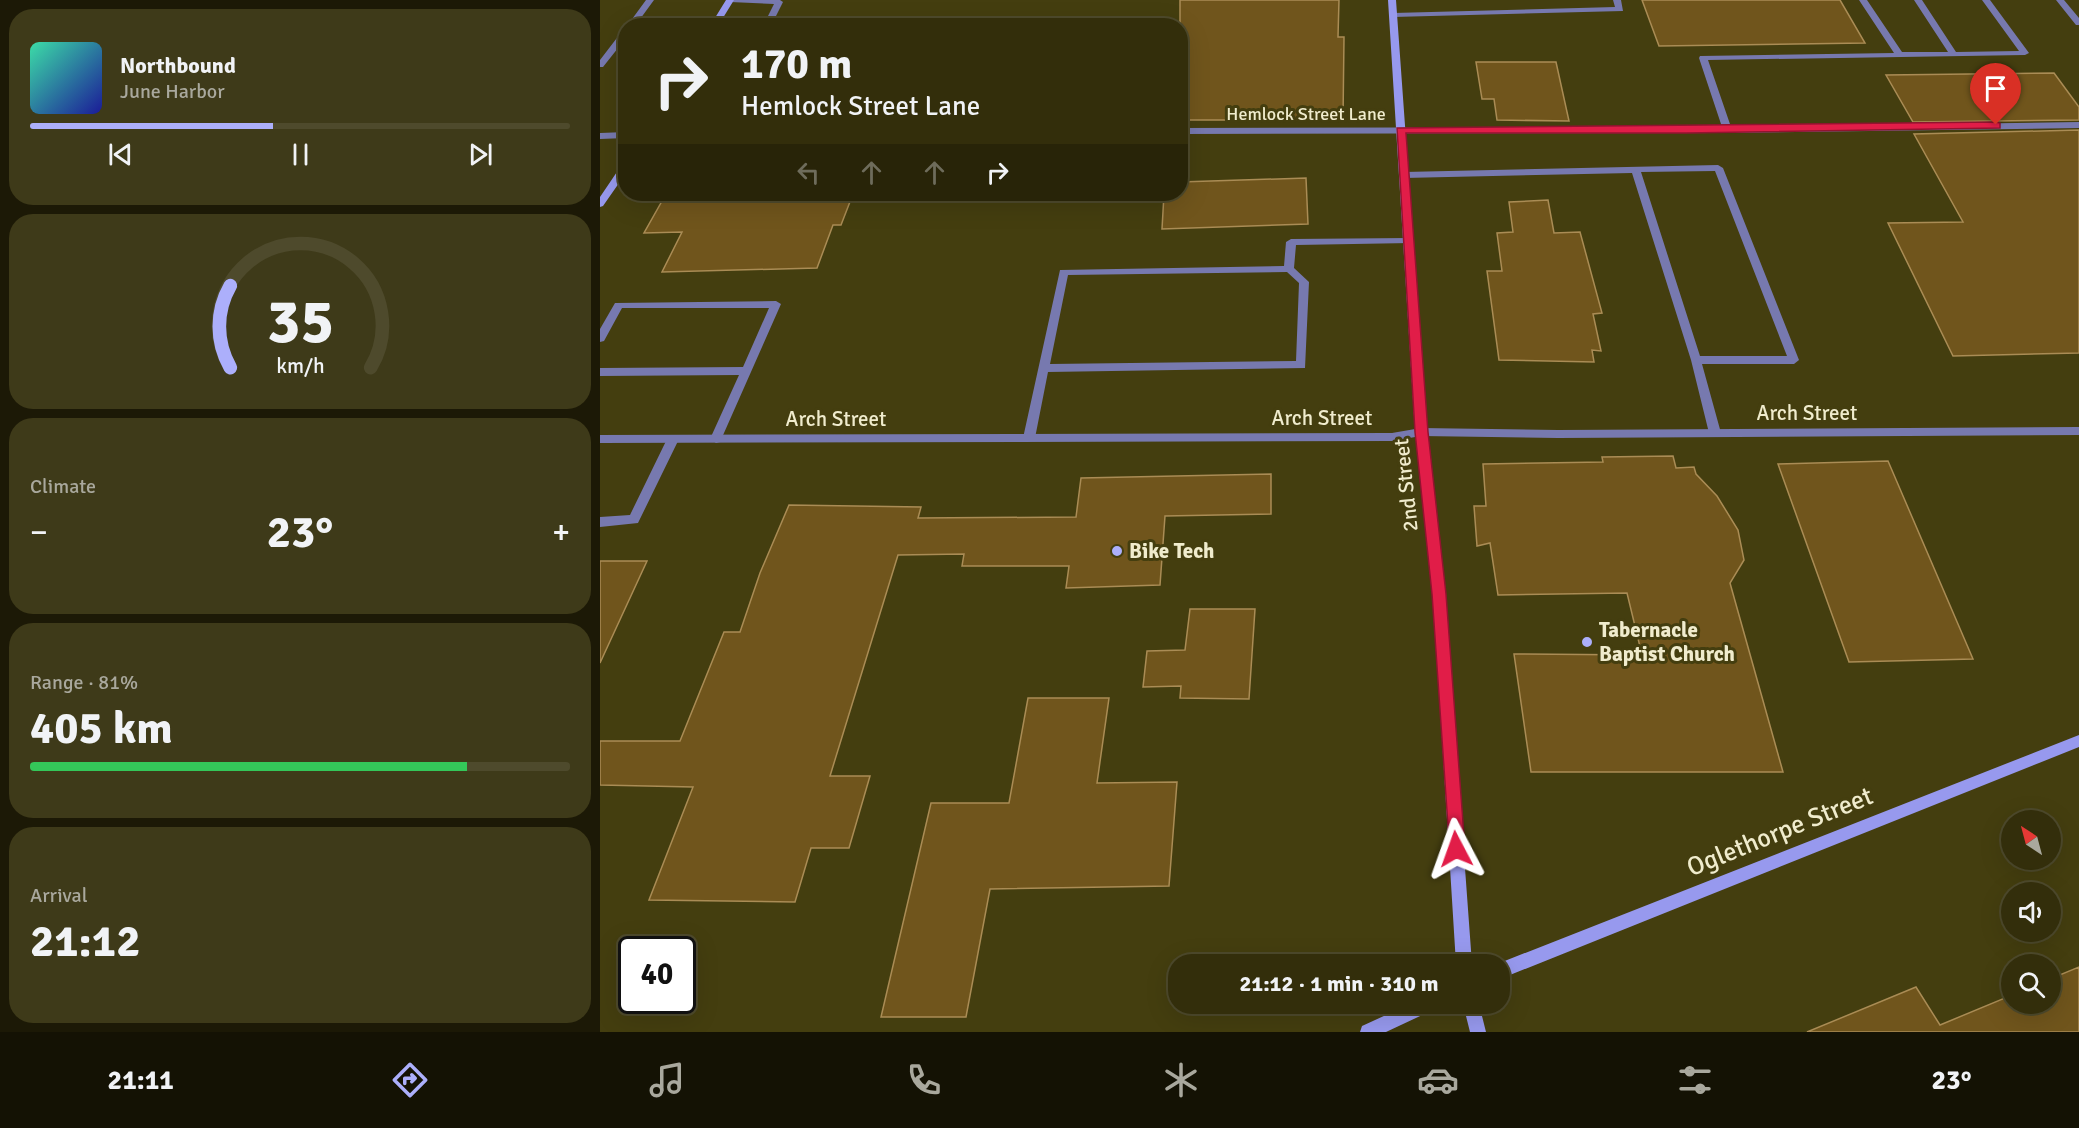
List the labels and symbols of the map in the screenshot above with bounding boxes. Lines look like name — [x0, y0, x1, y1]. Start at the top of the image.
pin — [1970, 63, 2021, 125]
street label: Hemlock Street Lane — [1226, 103, 1386, 125]
street label: Arch Street — [1757, 400, 1857, 426]
street label: Arch Street — [1272, 405, 1372, 431]
street label: Arch Street — [786, 406, 886, 432]
street label: 2nd Street — [1388, 437, 1424, 533]
place label: Bike Tech — [1129, 538, 1215, 564]
marker: Bike Tech — [1110, 544, 1124, 558]
place label: Tabernacle Baptist Church — [1599, 617, 1735, 667]
marker: Tabernacle Baptist Church — [1580, 635, 1594, 649]
street label: Oglethorpe Street — [1682, 780, 1878, 884]
north arrow — [2001, 810, 2061, 870]
position arrow — [1424, 817, 1488, 881]
speed limit sign: 40 — [618, 936, 696, 1014]

